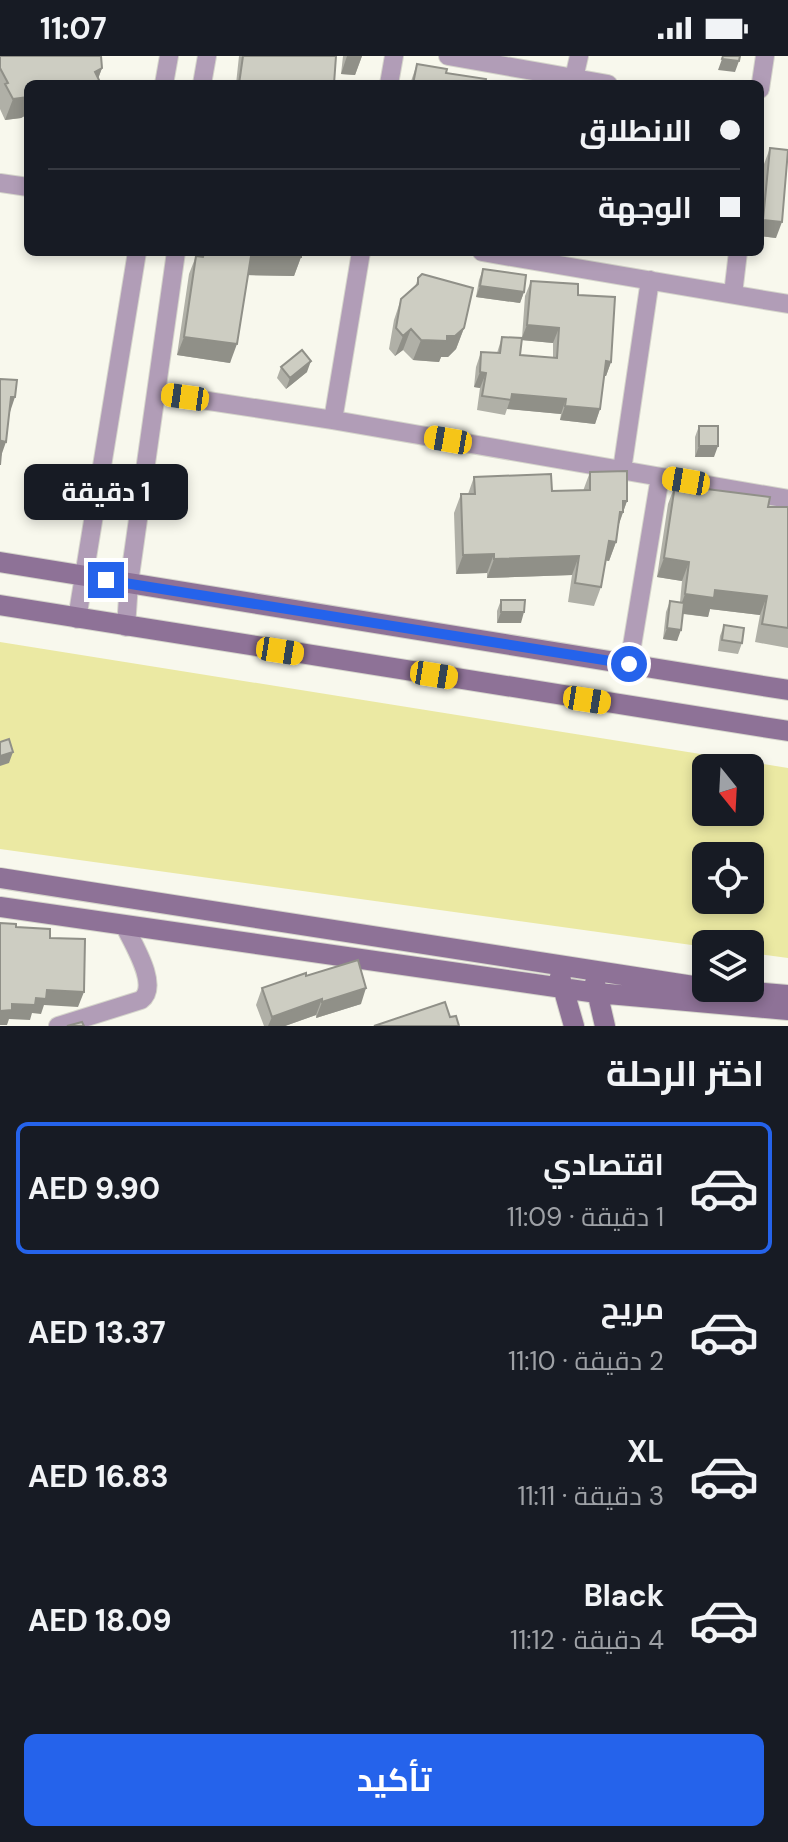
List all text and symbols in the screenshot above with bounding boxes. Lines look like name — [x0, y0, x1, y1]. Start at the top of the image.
text: 11:07 — [40, 9, 107, 48]
text: الانطلاق — [579, 111, 692, 150]
text: الوجهة — [598, 188, 692, 227]
car — [160, 382, 210, 412]
car — [422, 424, 474, 456]
callout: 1 دقيقة — [24, 464, 188, 520]
car — [660, 465, 712, 497]
text: 1 دقيقة — [61, 475, 151, 509]
route end — [88, 562, 124, 598]
car — [254, 635, 306, 667]
route start — [611, 646, 647, 682]
car — [408, 659, 460, 691]
car — [561, 684, 613, 716]
north arrow — [692, 754, 764, 826]
map controls — [692, 754, 764, 1002]
button: locate — [692, 842, 764, 914]
button: layers — [692, 930, 764, 1002]
text: اختر الرحلة — [606, 1050, 764, 1097]
text: اقتصادي — [543, 1145, 664, 1184]
icon: car — [688, 1152, 760, 1224]
text: AED 9.90 — [28, 1169, 160, 1208]
text: 1 دقيقة · 11:09 — [507, 1200, 664, 1234]
text: مريح — [601, 1289, 664, 1328]
icon: car — [688, 1296, 760, 1368]
text: AED 13.37 — [28, 1313, 166, 1352]
text: 2 دقيقة · 11:10 — [508, 1344, 664, 1378]
text: XL — [627, 1432, 664, 1471]
icon: car — [688, 1440, 760, 1512]
text: AED 16.83 — [28, 1457, 169, 1496]
text: 3 دقيقة · 11:11 — [517, 1479, 664, 1513]
text: Black — [584, 1576, 664, 1615]
icon: car — [688, 1584, 760, 1656]
text: AED 18.09 — [28, 1601, 171, 1640]
text: 4 دقيقة · 11:12 — [510, 1623, 664, 1657]
button: تأكيد — [24, 1734, 764, 1826]

